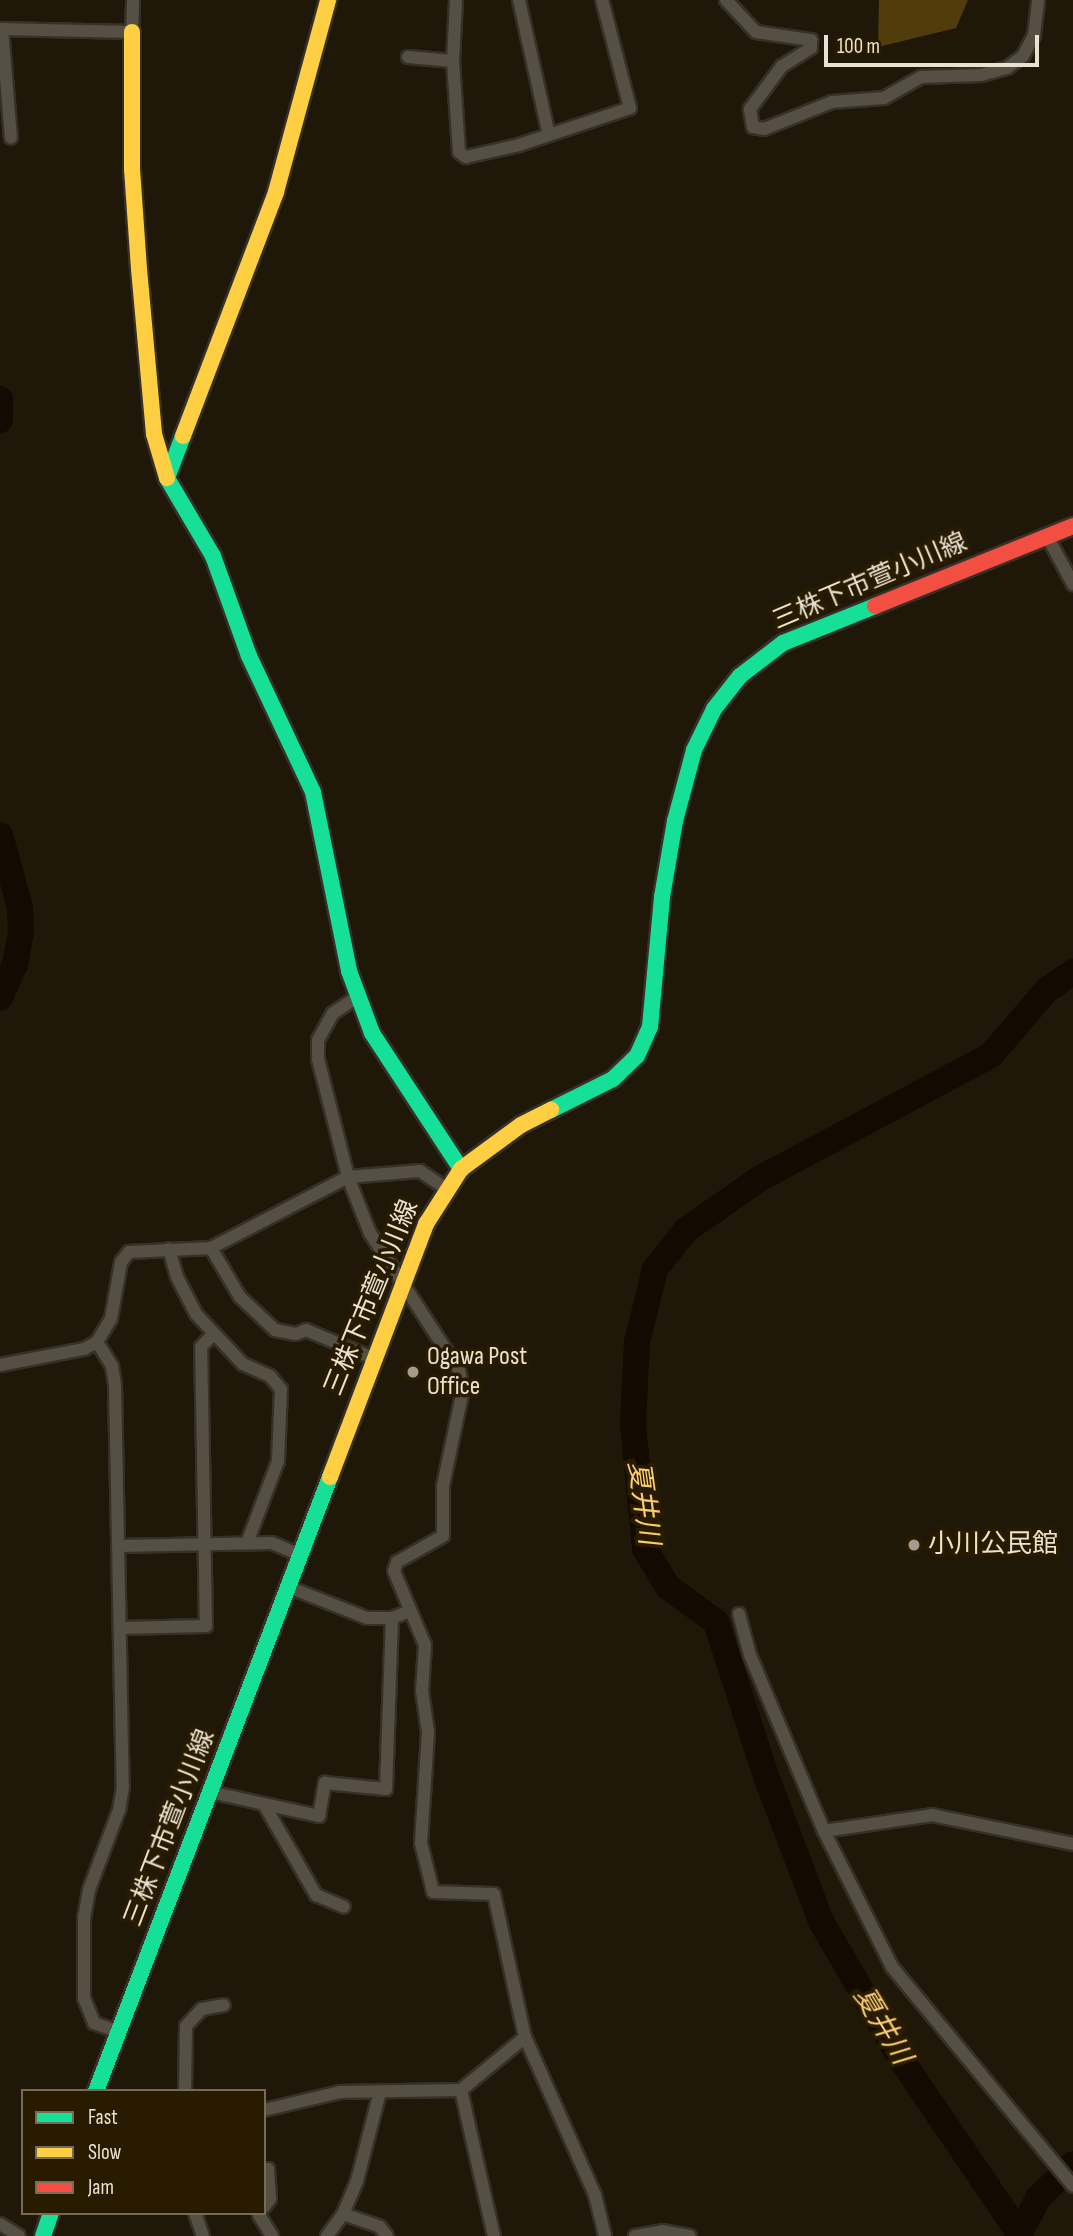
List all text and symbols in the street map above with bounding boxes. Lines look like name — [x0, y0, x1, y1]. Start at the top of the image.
scale bar — [828, 21, 1043, 65]
text: 100 m — [837, 34, 880, 59]
street label: 三株下市萱小川線 — [768, 527, 972, 637]
street label: 三株下市萱小川線 — [319, 1196, 425, 1400]
place label: Ogawa Post Office — [427, 1341, 527, 1402]
marker: Ogawa Post Office — [405, 1364, 421, 1380]
water label: 夏井川 — [621, 1459, 665, 1547]
place label: 小川公民館 — [928, 1529, 1058, 1561]
marker: 小川公民館 — [906, 1537, 922, 1553]
street label: 三株下市萱小川線 — [118, 1725, 222, 1931]
water label: 夏井川 — [846, 1981, 918, 2071]
legend — [21, 2089, 266, 2215]
text: Fast — [88, 2105, 118, 2130]
text: Slow — [88, 2140, 121, 2165]
text: Jam — [88, 2175, 114, 2200]

